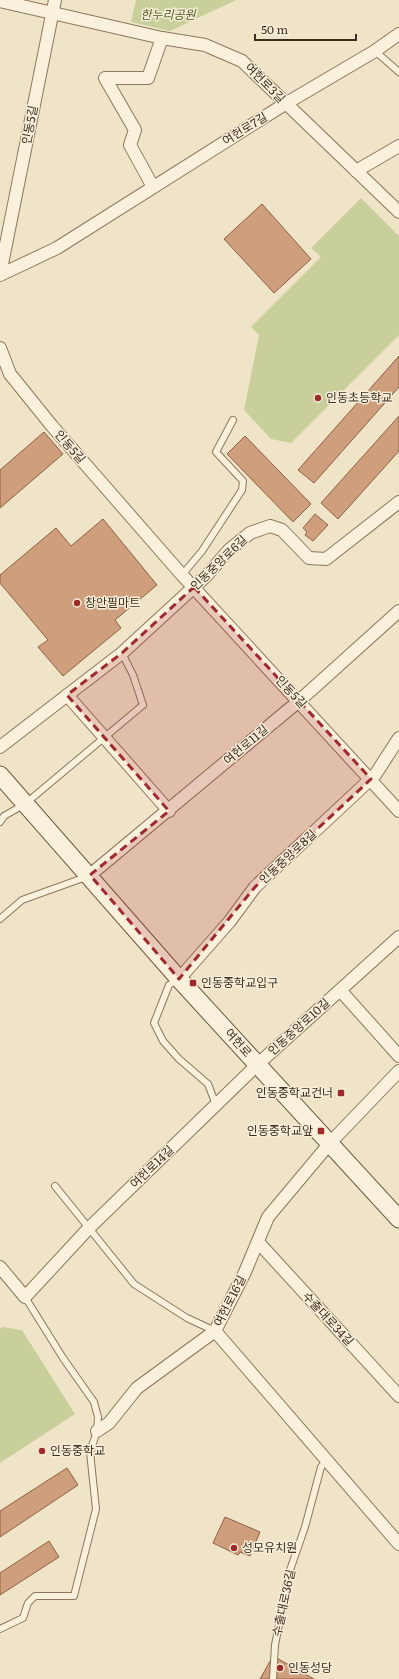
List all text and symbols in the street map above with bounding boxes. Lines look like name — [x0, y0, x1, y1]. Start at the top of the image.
park label: 한누리공원 — [140, 5, 197, 23]
scale bar — [255, 16, 356, 42]
text: 50 m — [261, 20, 288, 38]
street label: 여헌로3길 — [241, 58, 290, 107]
street label: 인동5길 — [16, 104, 42, 146]
street label: 여헌로7길 — [218, 107, 271, 149]
place label: 인동초등학교 — [326, 388, 392, 406]
marker: 인동초등학교 — [313, 393, 323, 403]
street label: 인동5길 — [51, 426, 90, 467]
street label: 인동중앙로6길 — [186, 531, 251, 594]
place label: 창안필마트 — [85, 593, 140, 611]
marker: 창안필마트 — [72, 598, 82, 608]
street label: 인동5길 — [272, 671, 312, 712]
street label: 여헌로11길 — [219, 720, 272, 768]
street label: 인동중앙로8길 — [255, 825, 320, 888]
place label: 인동중학교입구 — [201, 973, 278, 991]
marker: 인동중학교입구 — [188, 978, 198, 988]
street label: 인동중앙로10길 — [263, 993, 333, 1059]
street label: 여헌로 — [221, 1024, 257, 1061]
place label: 인동중학교건너 — [256, 1083, 333, 1101]
marker: 인동중학교건너 — [336, 1088, 346, 1098]
place label: 인동중학교앞 — [247, 1121, 313, 1139]
marker: 인동중학교앞 — [316, 1126, 326, 1136]
street label: 여헌로14길 — [125, 1141, 177, 1192]
street label: 여헌로16길 — [208, 1272, 250, 1329]
street label: 수출대로34길 — [299, 1287, 359, 1349]
place label: 인동중학교 — [50, 1441, 105, 1459]
marker: 인동중학교 — [37, 1446, 47, 1456]
place label: 성모유치원 — [242, 1538, 297, 1556]
marker: 성모유치원 — [229, 1543, 239, 1553]
street label: 수출대로36길 — [267, 1568, 299, 1638]
place label: 인동성당 — [288, 1658, 332, 1676]
marker: 인동성당 — [275, 1663, 285, 1673]

